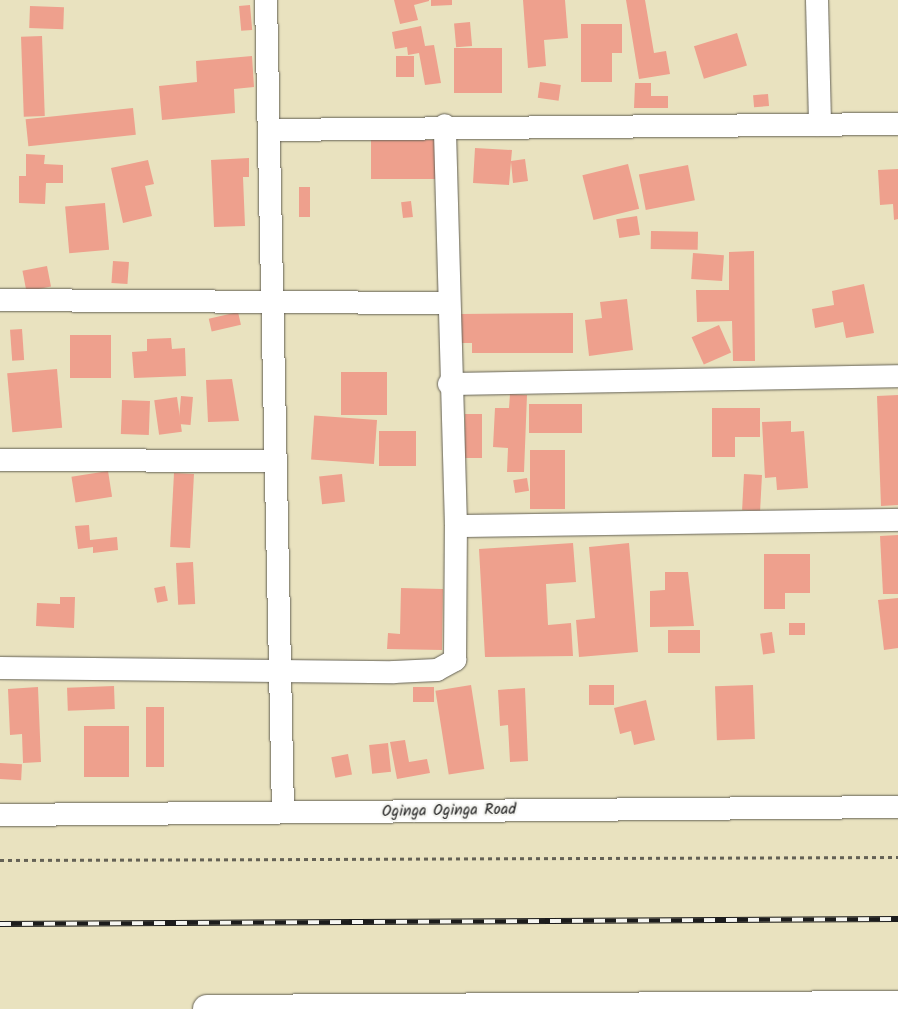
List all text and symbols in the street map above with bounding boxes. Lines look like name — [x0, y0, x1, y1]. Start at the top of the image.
street label: Oginga Oginga Road — [382, 800, 516, 822]

